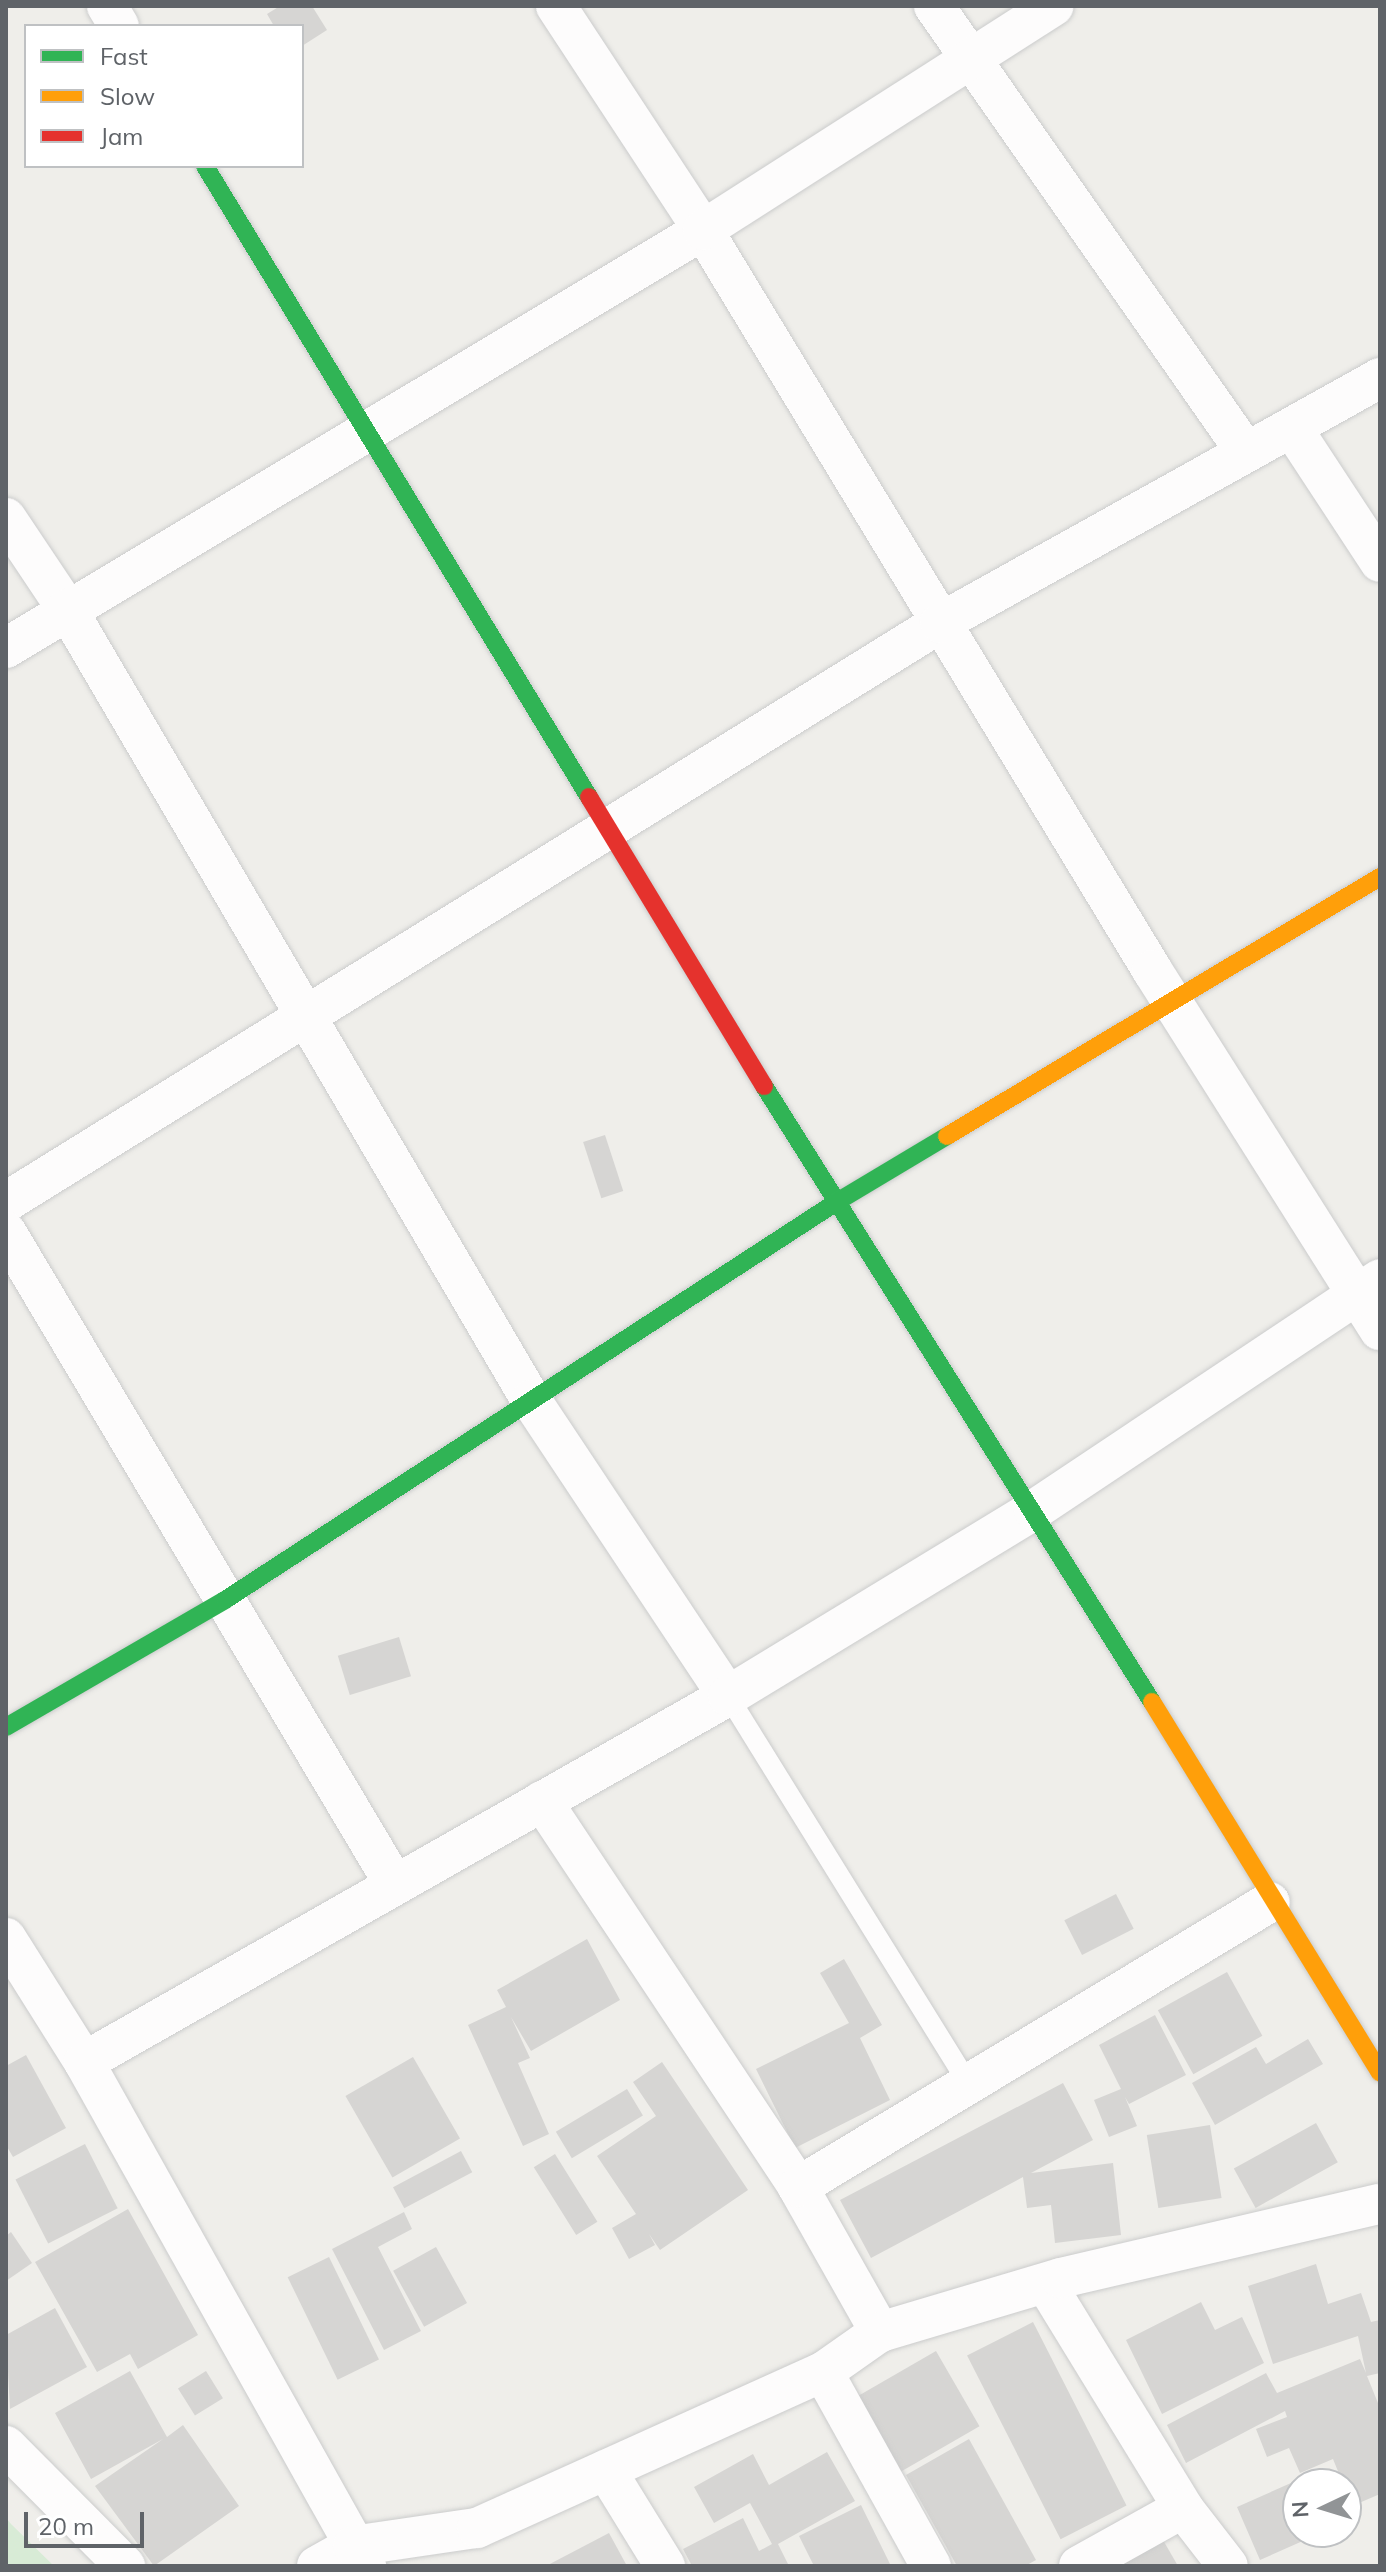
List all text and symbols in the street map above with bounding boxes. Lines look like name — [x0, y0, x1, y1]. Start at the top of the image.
legend — [24, 24, 304, 168]
text: Fast — [100, 41, 148, 71]
text: Slow — [100, 81, 155, 111]
text: Jam — [100, 121, 143, 151]
north arrow — [1282, 2468, 1362, 2548]
scale bar — [28, 2496, 148, 2546]
text: N — [1286, 2500, 1315, 2519]
text: 20 m — [38, 2511, 94, 2541]

